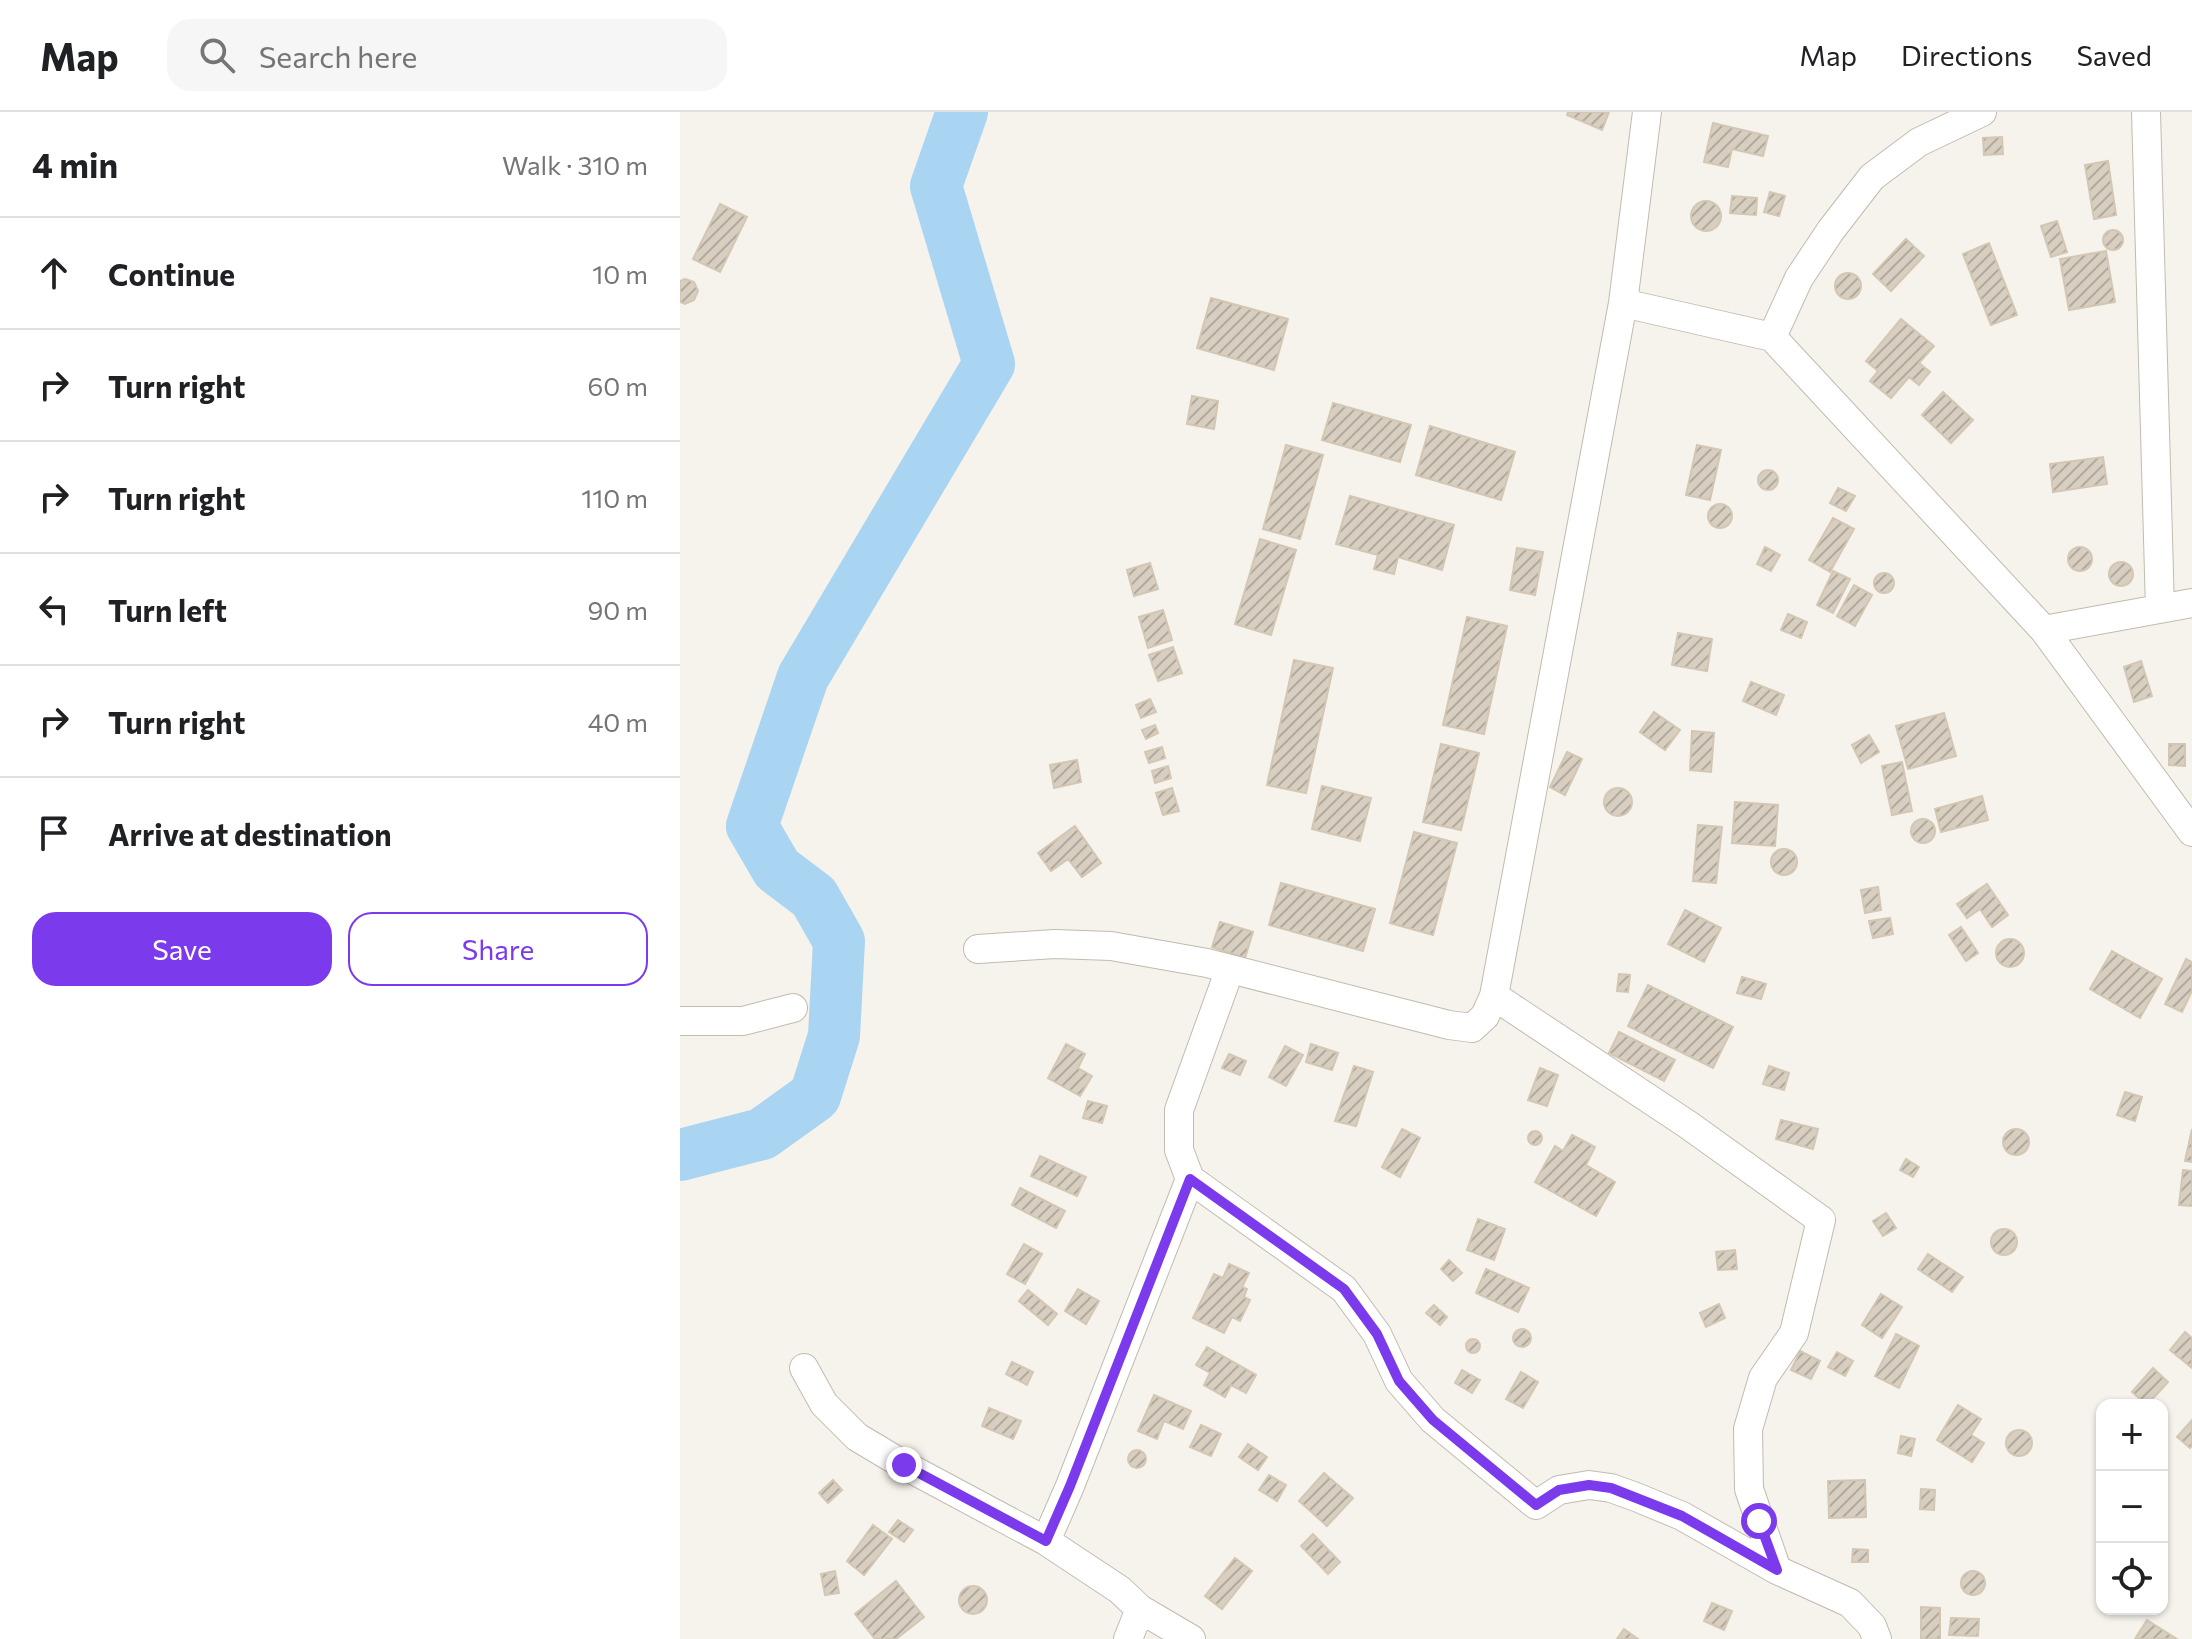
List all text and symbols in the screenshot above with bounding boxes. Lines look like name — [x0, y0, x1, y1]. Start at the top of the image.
search box — [167, 19, 727, 91]
text: Map — [40, 32, 119, 79]
icon: search — [195, 33, 239, 77]
text: Search here — [259, 37, 417, 74]
text: Map — [1799, 38, 1857, 72]
text: Directions — [1901, 38, 2032, 72]
text: Saved — [2076, 38, 2152, 72]
text: 4 min — [32, 143, 118, 185]
text: Walk · 310 m — [502, 149, 648, 180]
icon: ahead — [32, 251, 76, 295]
text: Continue — [108, 255, 235, 292]
text: 10 m — [592, 258, 648, 289]
icon: right — [32, 363, 76, 407]
text: Turn right — [108, 367, 245, 404]
text: 60 m — [588, 370, 648, 401]
icon: right — [32, 475, 76, 519]
text: Turn right — [108, 479, 245, 516]
text: 110 m — [581, 482, 648, 513]
icon: left — [32, 587, 76, 631]
text: Turn left — [108, 591, 227, 628]
text: 90 m — [588, 594, 648, 625]
icon: right — [32, 699, 76, 743]
text: Turn right — [108, 703, 245, 740]
text: 40 m — [588, 706, 648, 737]
icon: arrive — [32, 811, 76, 855]
text: Arrive at destination — [108, 815, 392, 852]
button: Save — [32, 912, 332, 986]
button: Share — [348, 912, 648, 986]
map controls — [2096, 1399, 2168, 1615]
button: + — [2096, 1399, 2168, 1471]
route end — [886, 1447, 922, 1483]
button: − — [2096, 1471, 2168, 1543]
route start — [1741, 1503, 1777, 1539]
button: locate — [2096, 1543, 2168, 1615]

